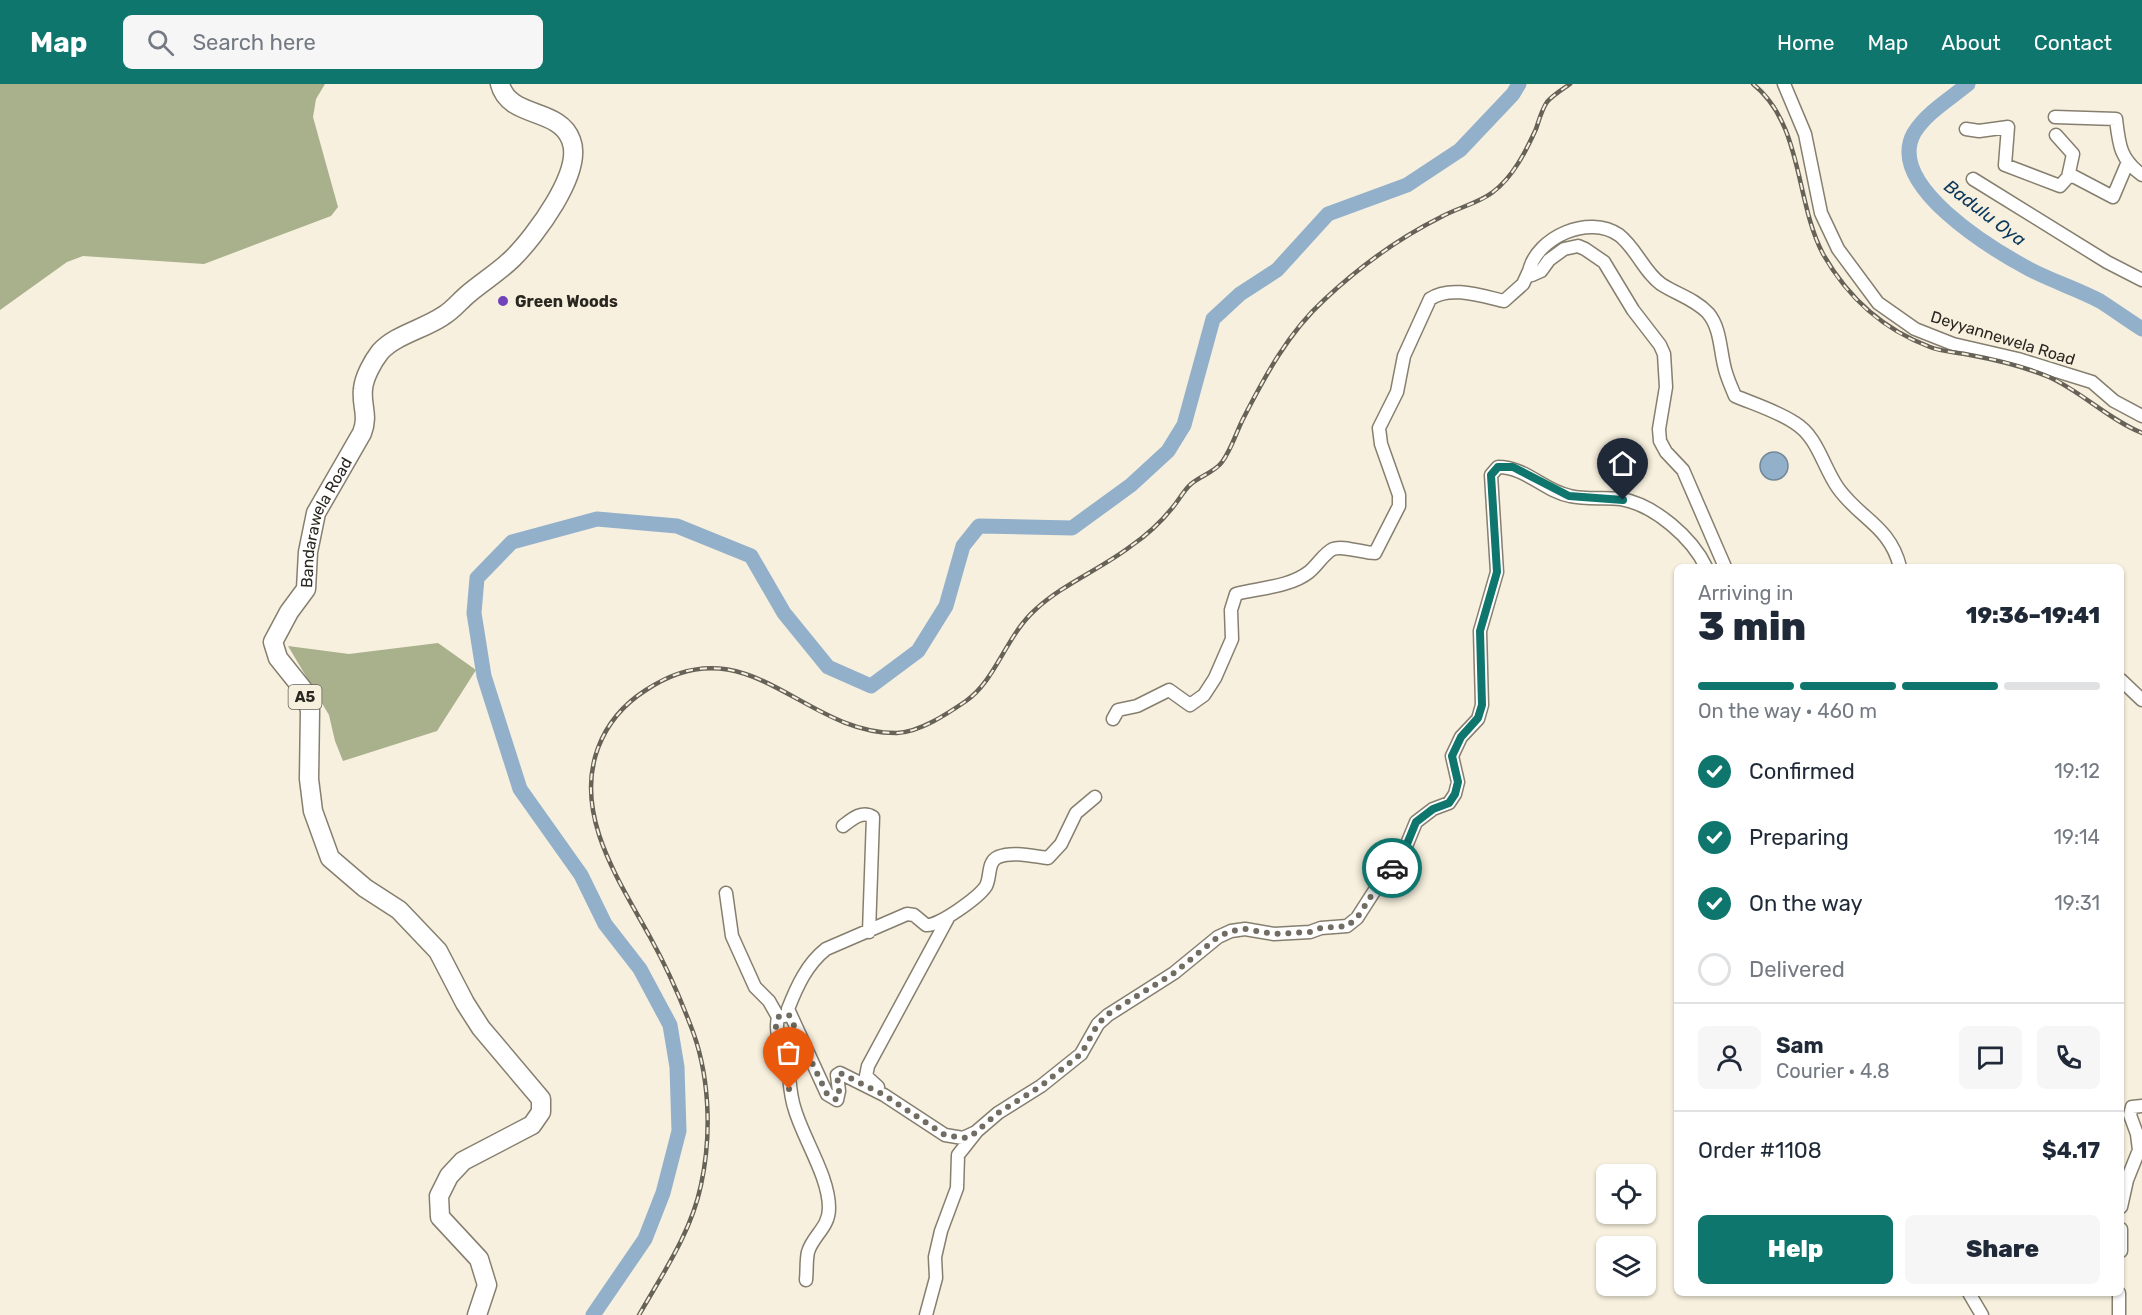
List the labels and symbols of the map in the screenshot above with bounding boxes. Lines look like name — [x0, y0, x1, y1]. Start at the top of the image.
water label: Badulu Oya — [1940, 175, 2031, 251]
place label: Green Woods — [515, 292, 618, 311]
marker: Green Woods — [496, 294, 510, 308]
street label: Deyyannewela Road — [1928, 307, 2078, 369]
pin — [1597, 438, 1648, 500]
street label: Bandarawela Road — [297, 454, 356, 588]
road number: A5 — [288, 685, 322, 709]
courier — [1362, 838, 1422, 898]
pin — [763, 1027, 814, 1089]

